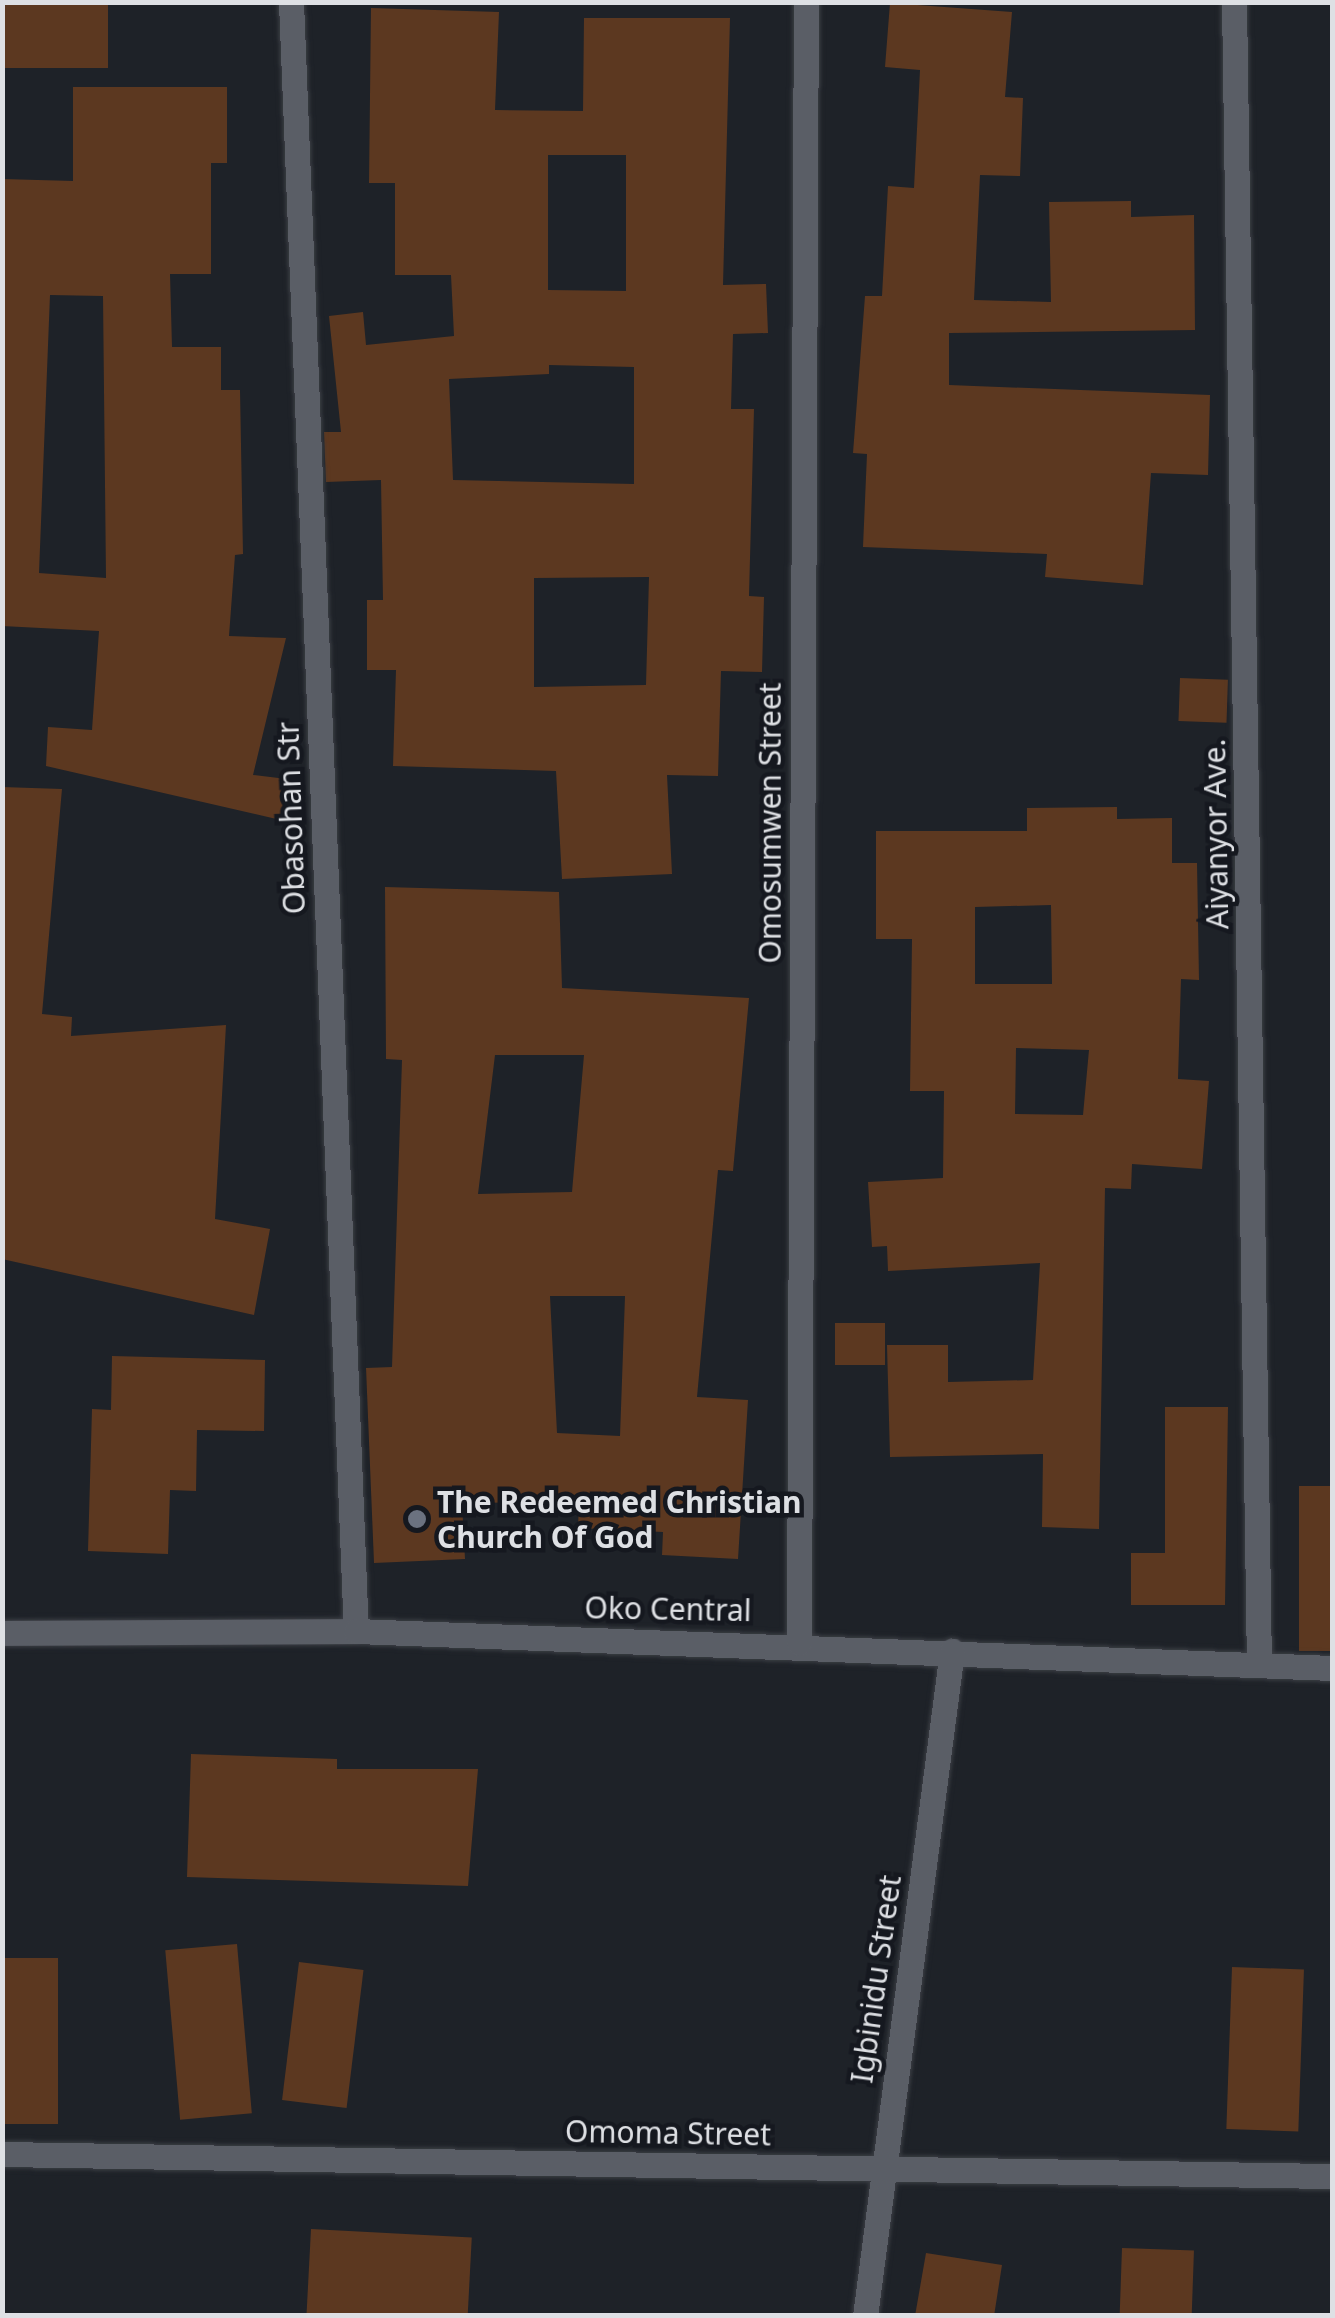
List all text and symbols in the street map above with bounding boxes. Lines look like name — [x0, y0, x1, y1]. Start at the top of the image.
street label: Omosumwen Street — [752, 682, 788, 964]
street label: Obasohan Str — [270, 721, 312, 915]
street label: Aiyanyor Ave. — [1196, 738, 1236, 930]
place label: The Redeemed Christian Church Of God — [437, 1484, 801, 1554]
marker: The Redeemed Christian Church Of God — [406, 1508, 428, 1530]
street label: Oko Central — [584, 1590, 752, 1628]
street label: Igbinidu Street — [844, 1873, 908, 2085]
street label: Omoma Street — [565, 2113, 771, 2153]

